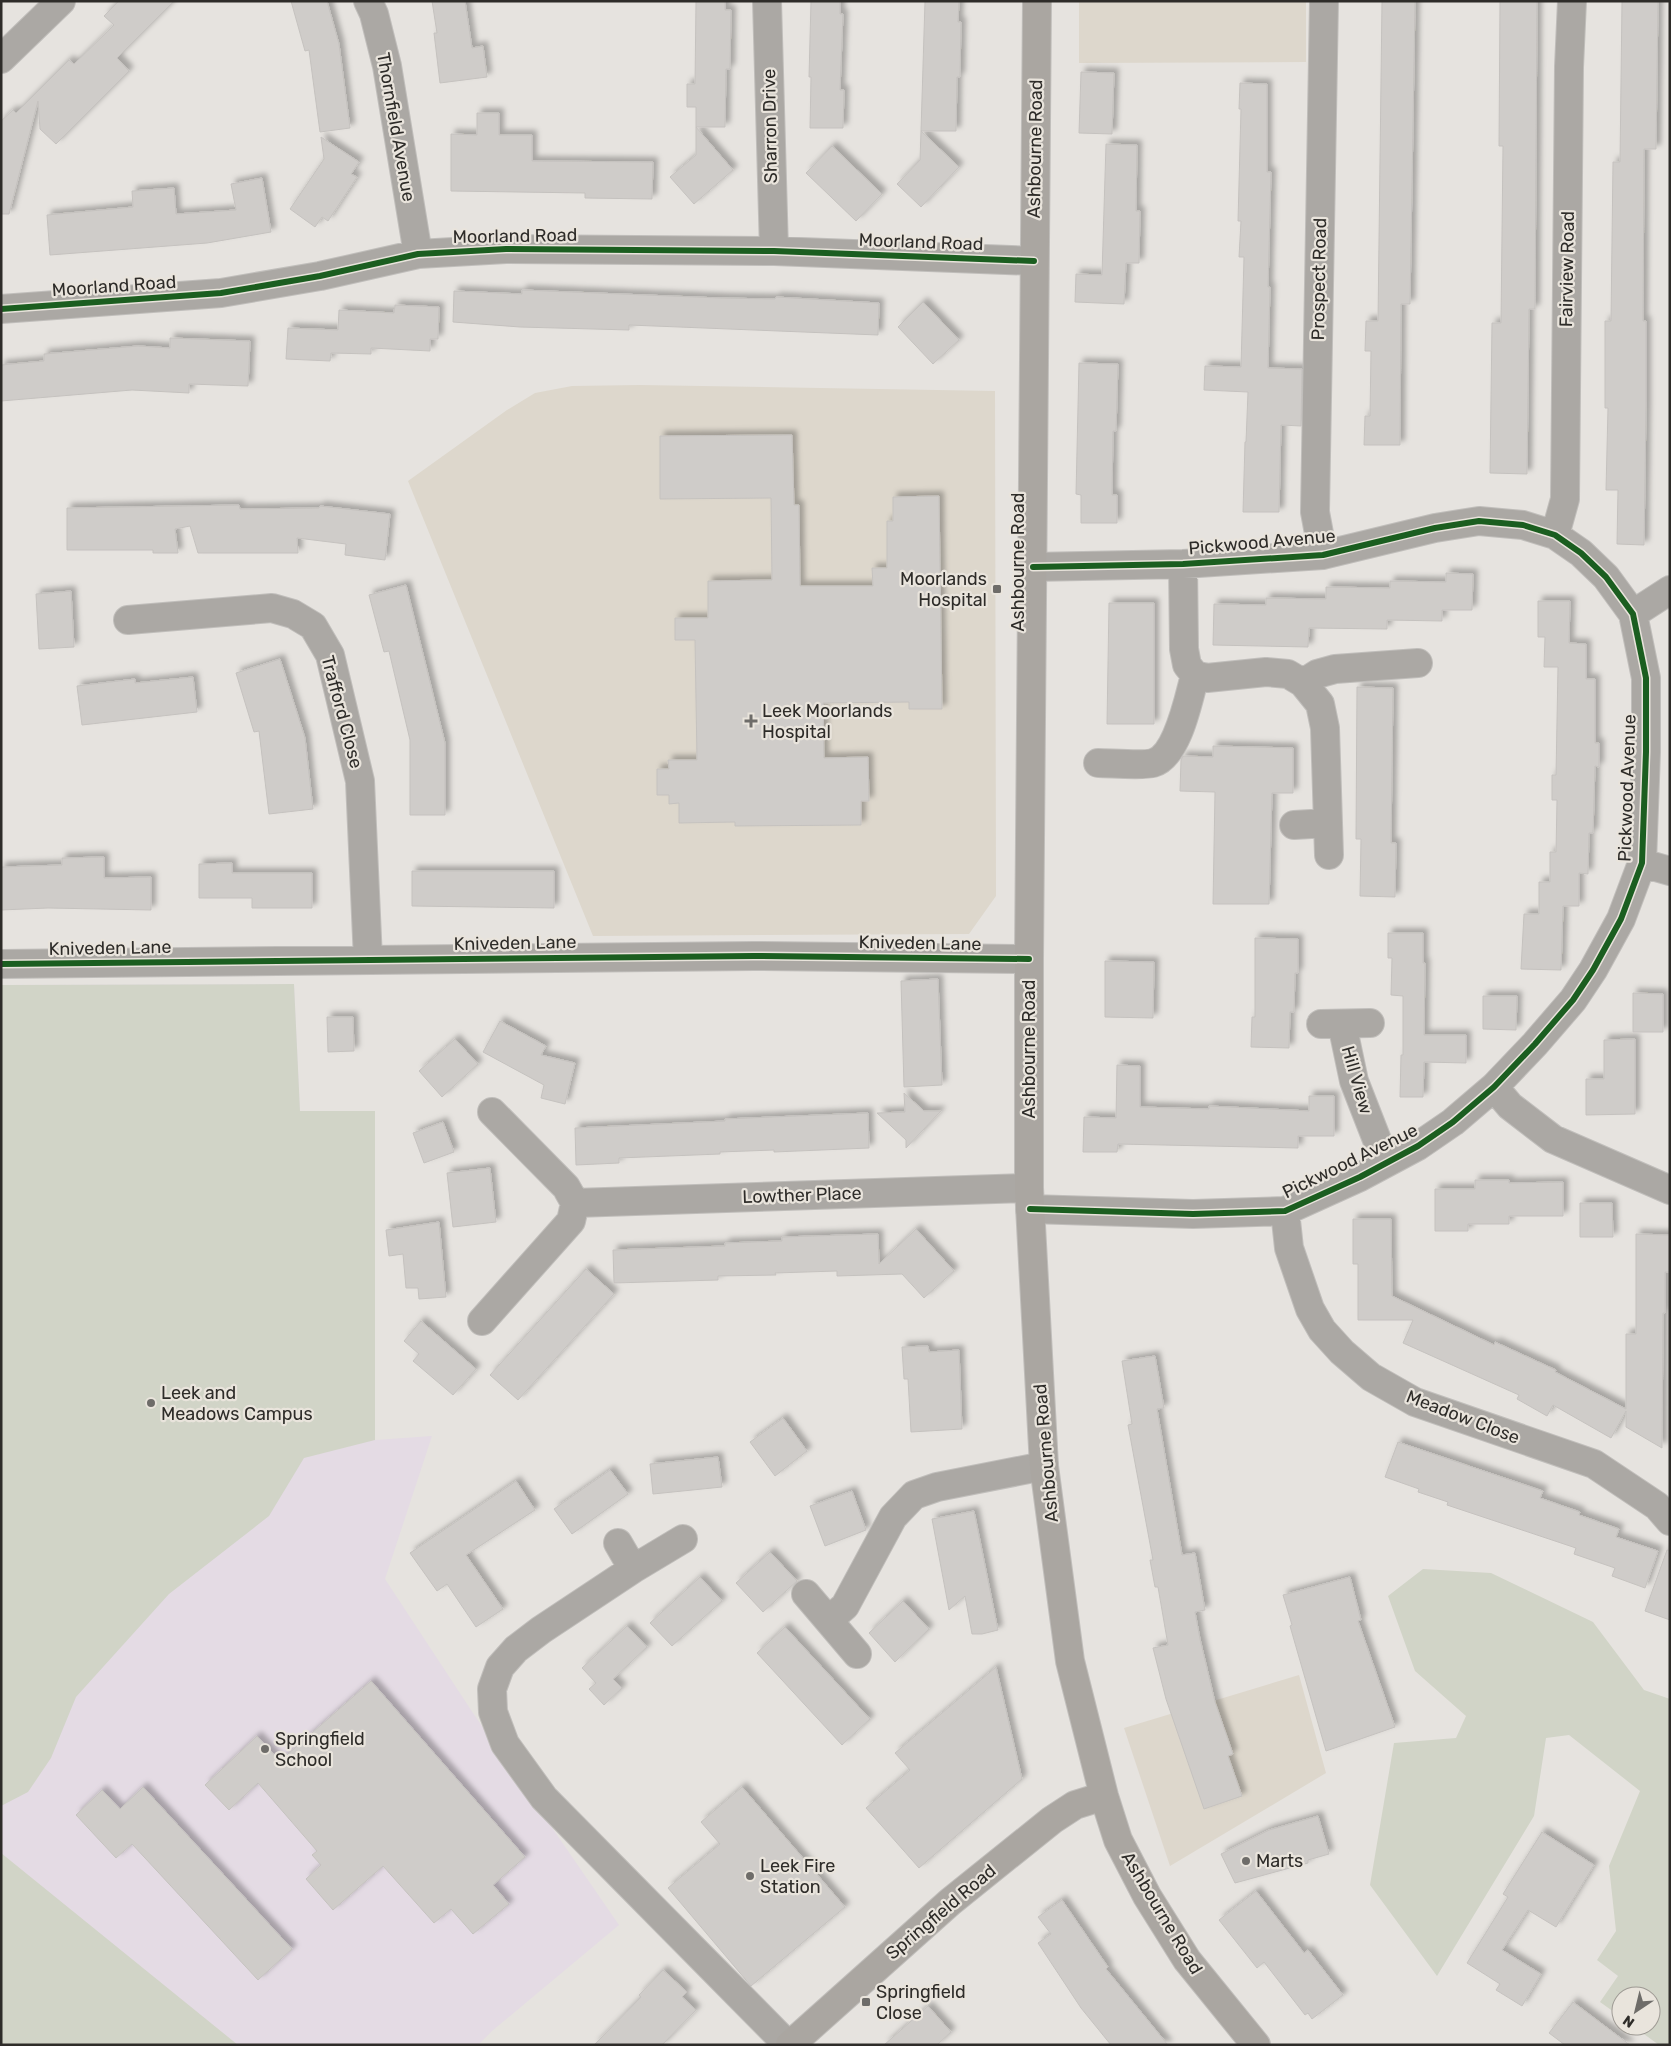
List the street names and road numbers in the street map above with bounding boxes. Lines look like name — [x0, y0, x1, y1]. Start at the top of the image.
street label: Thornfield Avenue — [372, 51, 420, 203]
street label: Sharron Drive — [758, 69, 782, 183]
street label: Ashbourne Road — [1023, 79, 1047, 219]
street label: Fairview Road — [1555, 211, 1579, 327]
street label: Prospect Road — [1307, 218, 1331, 340]
street label: Moorland Road — [452, 224, 578, 248]
street label: Moorland Road — [858, 229, 984, 255]
street label: Moorland Road — [51, 271, 177, 301]
street label: Ashbourne Road — [1007, 493, 1029, 631]
street label: Pickwood Avenue — [1187, 525, 1337, 559]
street label: Trafford Close — [316, 653, 368, 771]
street label: Pickwood Avenue — [1613, 714, 1641, 862]
street label: Kniveden Lane — [453, 931, 577, 955]
street label: Kniveden Lane — [858, 931, 982, 955]
street label: Kniveden Lane — [48, 936, 172, 960]
street label: Ashbourne Road — [1018, 980, 1040, 1118]
street label: Hill View — [1337, 1043, 1377, 1117]
street label: Pickwood Avenue — [1279, 1119, 1421, 1203]
street label: Lowther Place — [742, 1182, 862, 1208]
street label: Ashbourne Road — [1029, 1383, 1063, 1523]
street label: Meadow Close — [1403, 1385, 1523, 1449]
street label: Ashbourne Road — [1117, 1848, 1207, 1978]
street label: Springfield Road — [881, 1860, 1001, 1964]

